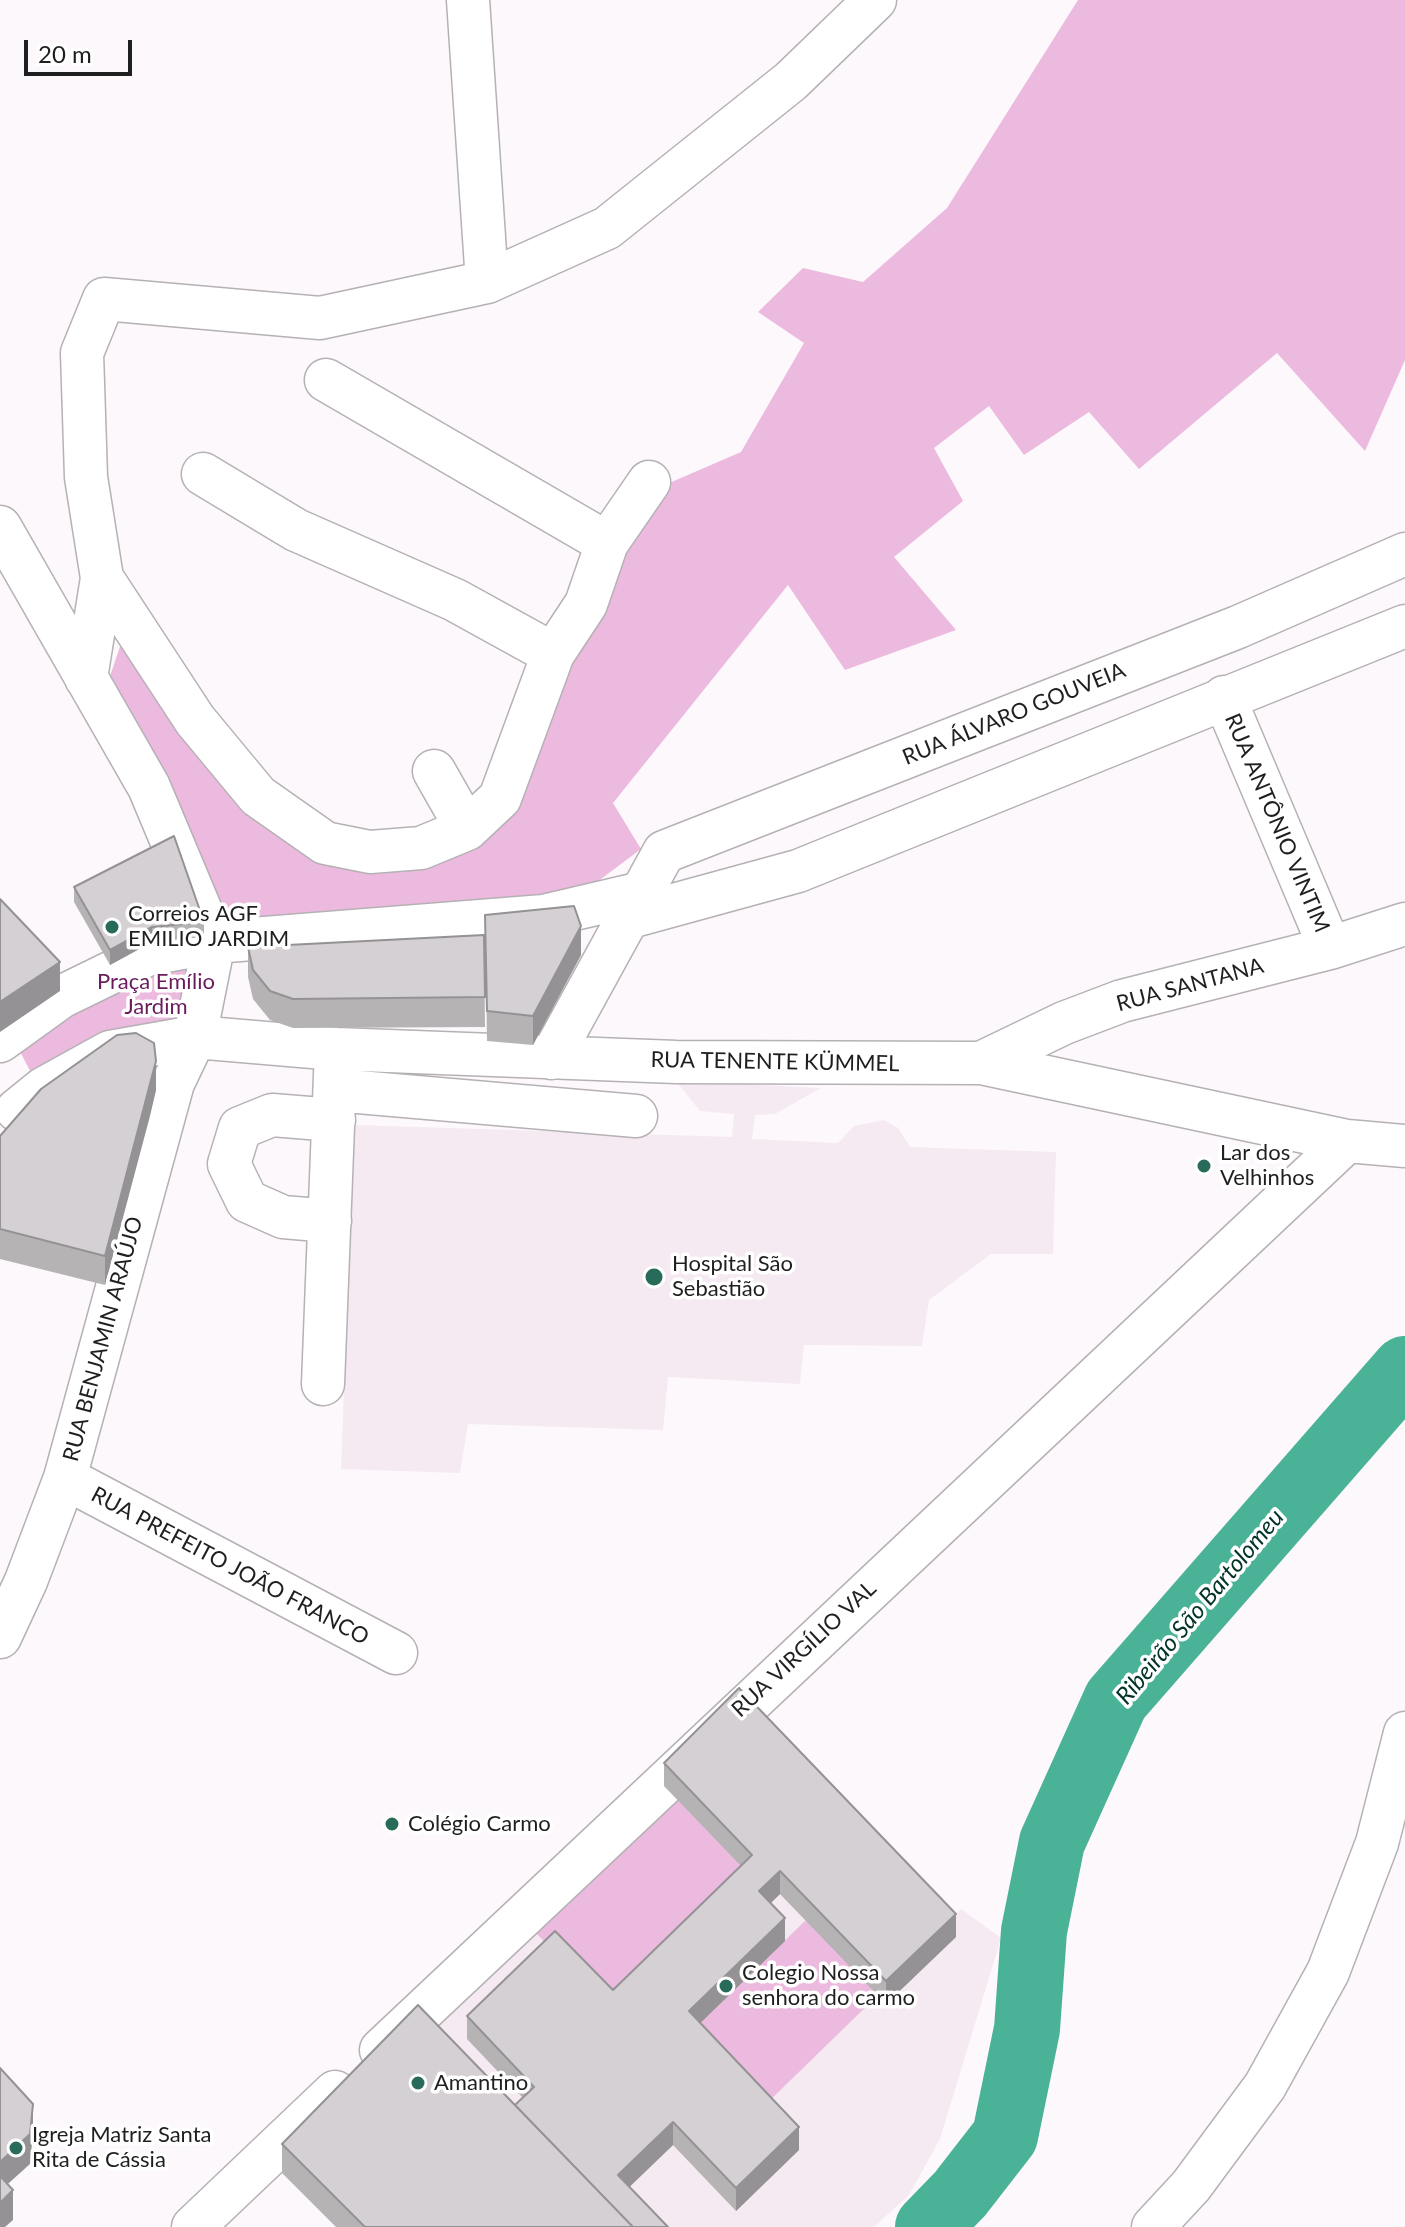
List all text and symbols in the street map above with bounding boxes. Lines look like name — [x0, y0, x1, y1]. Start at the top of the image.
scale bar — [28, 24, 136, 74]
text: 20 m — [38, 39, 92, 68]
street label: RUA ÁLVARO GOUVEIA — [899, 657, 1129, 771]
street label: RUA ANTÔNIO VINTIM — [1219, 710, 1335, 936]
place label: Correios AGF EMILIO JARDIM — [128, 901, 289, 952]
marker: Correios AGF EMILIO JARDIM — [103, 918, 121, 936]
street label: RUA SANTANA — [1113, 953, 1267, 1017]
park label: Praça Emílio Jardim — [97, 969, 215, 1020]
street label: RUA TENENTE KÜMMEL — [650, 1047, 900, 1077]
place label: Lar dos Velhinhos — [1220, 1140, 1314, 1192]
marker: Lar dos Velhinhos — [1195, 1157, 1213, 1175]
street label: RUA BENJAMIN ARAÚJO — [58, 1214, 148, 1464]
place label: Hospital São Sebastião — [672, 1251, 793, 1302]
marker: Hospital São Sebastião — [643, 1266, 665, 1288]
street label: RUA PREFEITO JOÃO FRANCO — [87, 1481, 373, 1651]
water label: Ribeirão São Bartolomeu — [1110, 1504, 1290, 1710]
street label: RUA VIRGÍLIO VAL — [726, 1575, 882, 1723]
place label: Colégio Carmo — [408, 1811, 551, 1837]
marker: Colégio Carmo — [383, 1815, 401, 1833]
place label: Colegio Nossa senhora do carmo — [742, 1960, 915, 2012]
marker: Colegio Nossa senhora do carmo — [717, 1977, 735, 1995]
place label: Amantino — [434, 2070, 528, 2096]
marker: Amantino — [409, 2074, 427, 2092]
place label: Igreja Matriz Santa Rita de Cássia — [32, 2122, 212, 2174]
marker: Igreja Matriz Santa Rita de Cássia — [7, 2139, 25, 2157]

